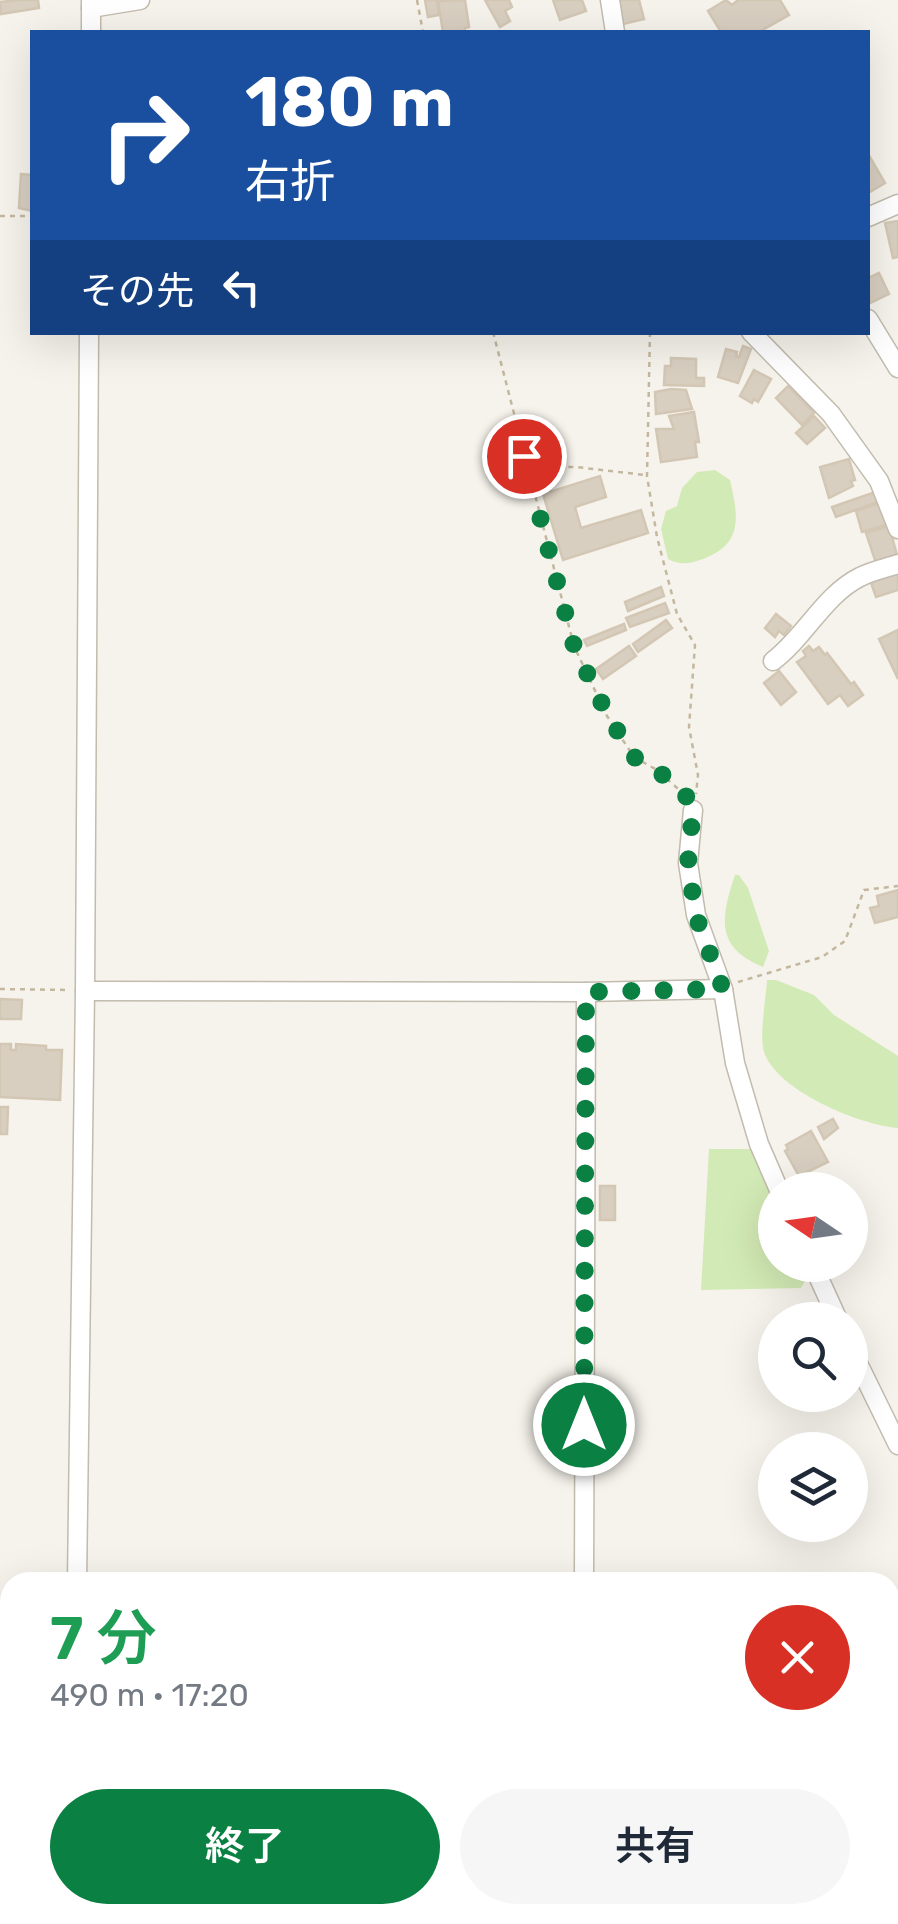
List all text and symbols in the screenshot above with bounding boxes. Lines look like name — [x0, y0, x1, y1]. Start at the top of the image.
text: 180 m — [245, 61, 454, 144]
icon: right — [80, 70, 210, 200]
text: 右折 — [245, 155, 335, 208]
icon: left — [214, 260, 269, 315]
text: その先 — [80, 268, 194, 314]
pin — [482, 414, 567, 499]
icon: arrive — [497, 429, 552, 484]
north arrow — [758, 1172, 868, 1282]
map controls — [758, 1172, 868, 1542]
button: search — [758, 1302, 868, 1412]
position arrow — [532, 1373, 636, 1477]
button: layers — [758, 1432, 868, 1542]
text: 7 分 — [50, 1603, 157, 1674]
button: close — [745, 1605, 850, 1710]
text: 490 m · 17:20 — [50, 1676, 249, 1714]
button: 終了 — [50, 1789, 440, 1904]
button: 共有 — [460, 1789, 850, 1904]

